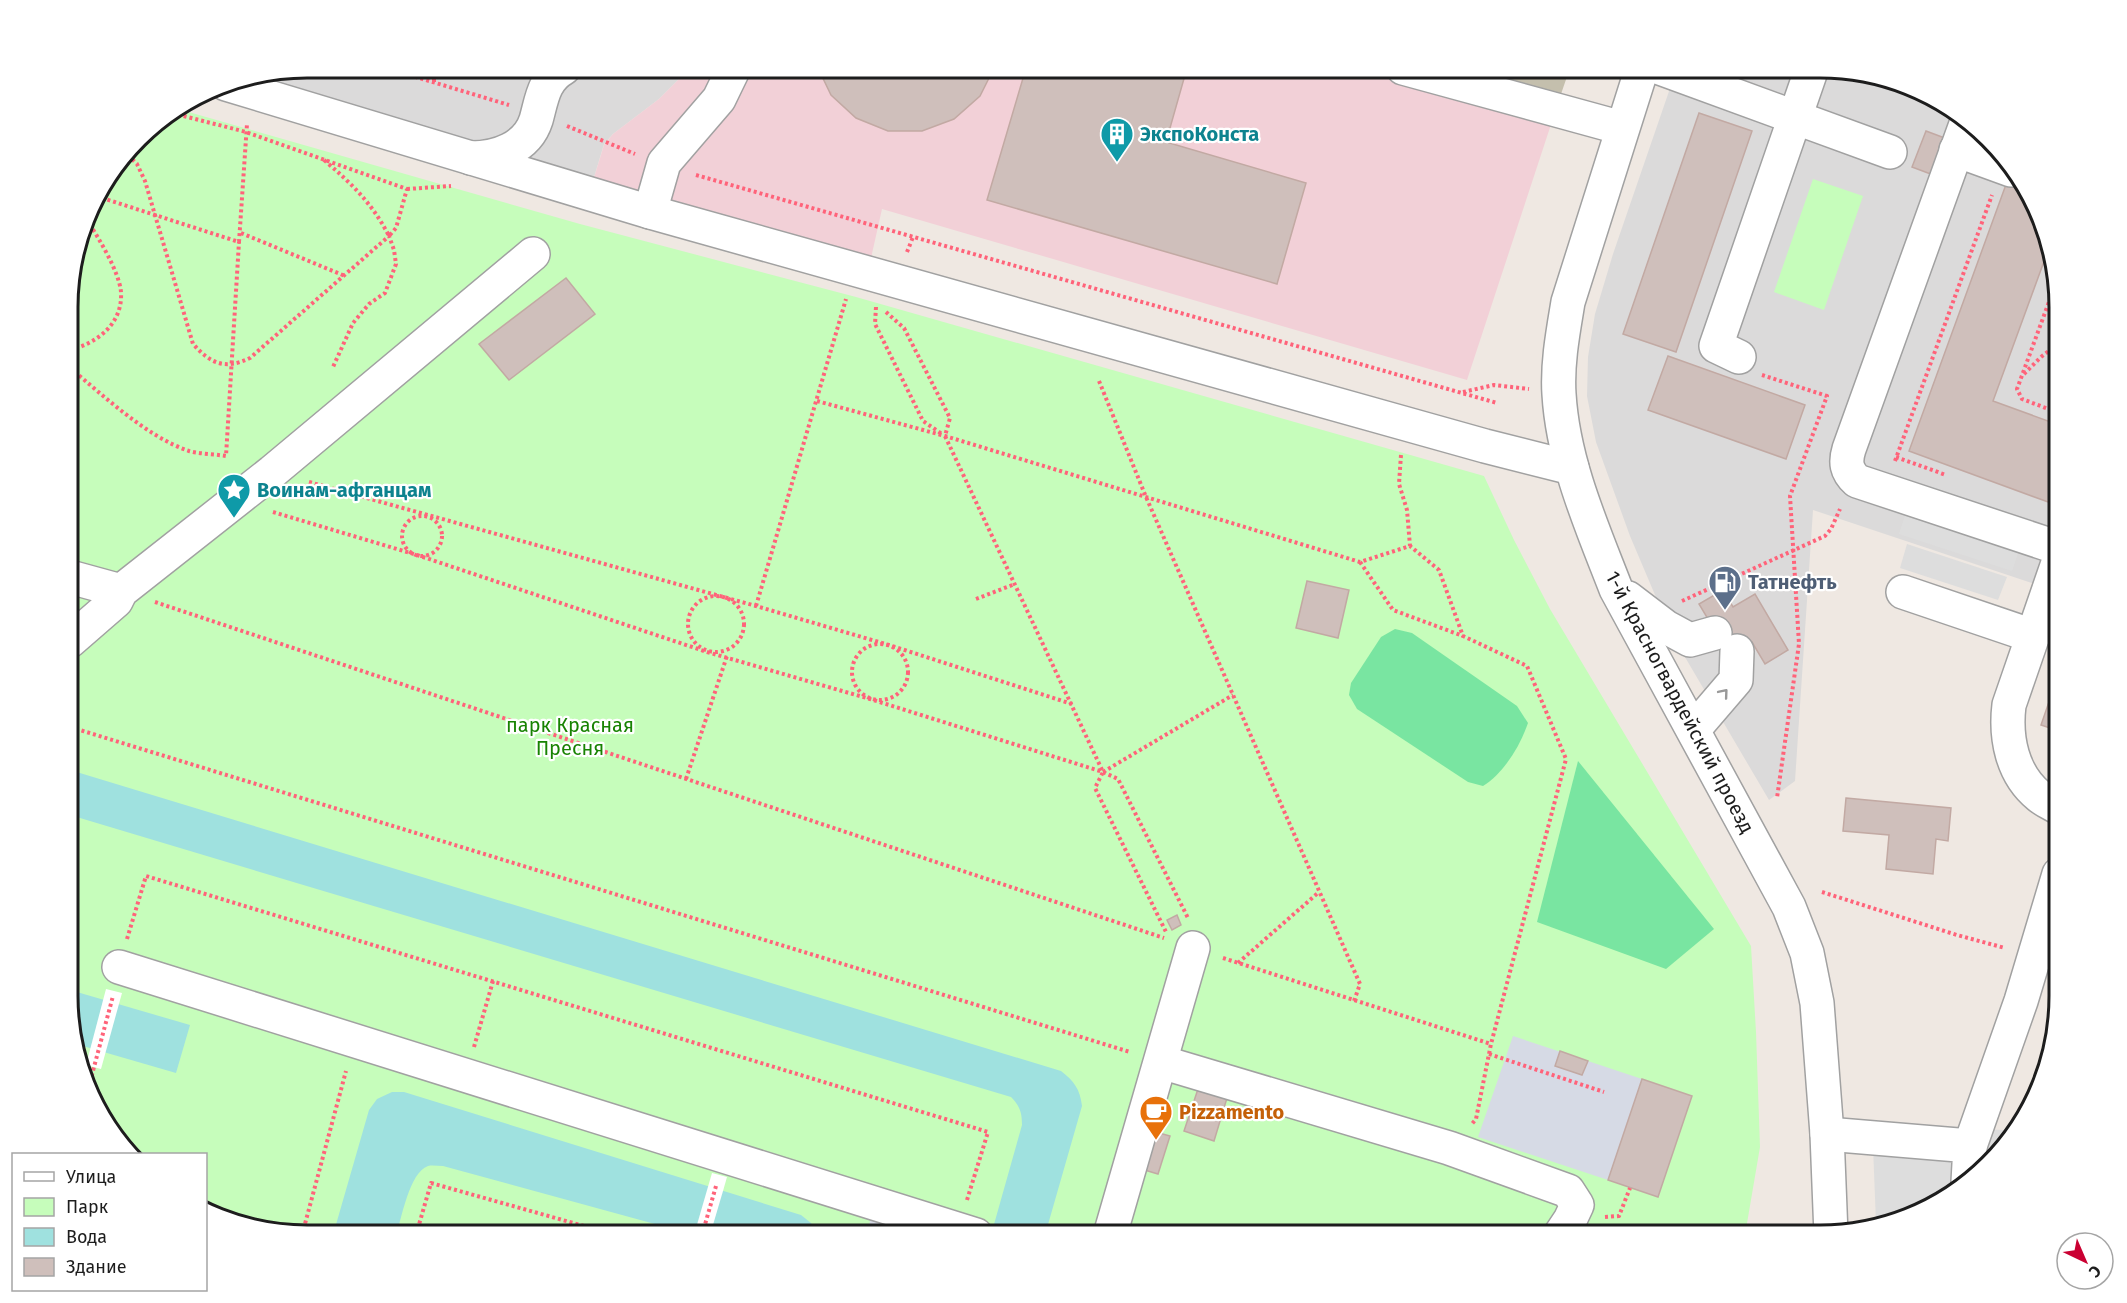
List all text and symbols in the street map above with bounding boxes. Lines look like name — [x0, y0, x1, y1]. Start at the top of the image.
building icon: ЭкспоКонста — [1099, 116, 1135, 163]
place label: ЭкспоКонста — [1140, 122, 1259, 146]
place icon: Воинам-афганцам — [216, 472, 252, 519]
place label: Воинам-афганцам — [257, 478, 431, 502]
fuel station icon: Татнефть — [1707, 564, 1743, 611]
street label: 1-й Красногвардейский проезд — [1600, 567, 1760, 837]
place label: Татнефть — [1748, 570, 1837, 594]
one-way arrow — [1717, 689, 1728, 700]
park label: парк Красная Пресня — [506, 713, 634, 760]
cafe icon: Pizzamento — [1138, 1094, 1174, 1141]
place label: Pizzamento — [1179, 1100, 1284, 1124]
legend — [12, 1153, 207, 1291]
text: Улица — [66, 1166, 116, 1188]
text: Парк — [66, 1196, 109, 1218]
text: Вода — [66, 1226, 107, 1248]
north arrow — [2055, 1231, 2115, 1291]
text: Здание — [66, 1256, 127, 1278]
text: С — [2085, 1261, 2105, 1282]

